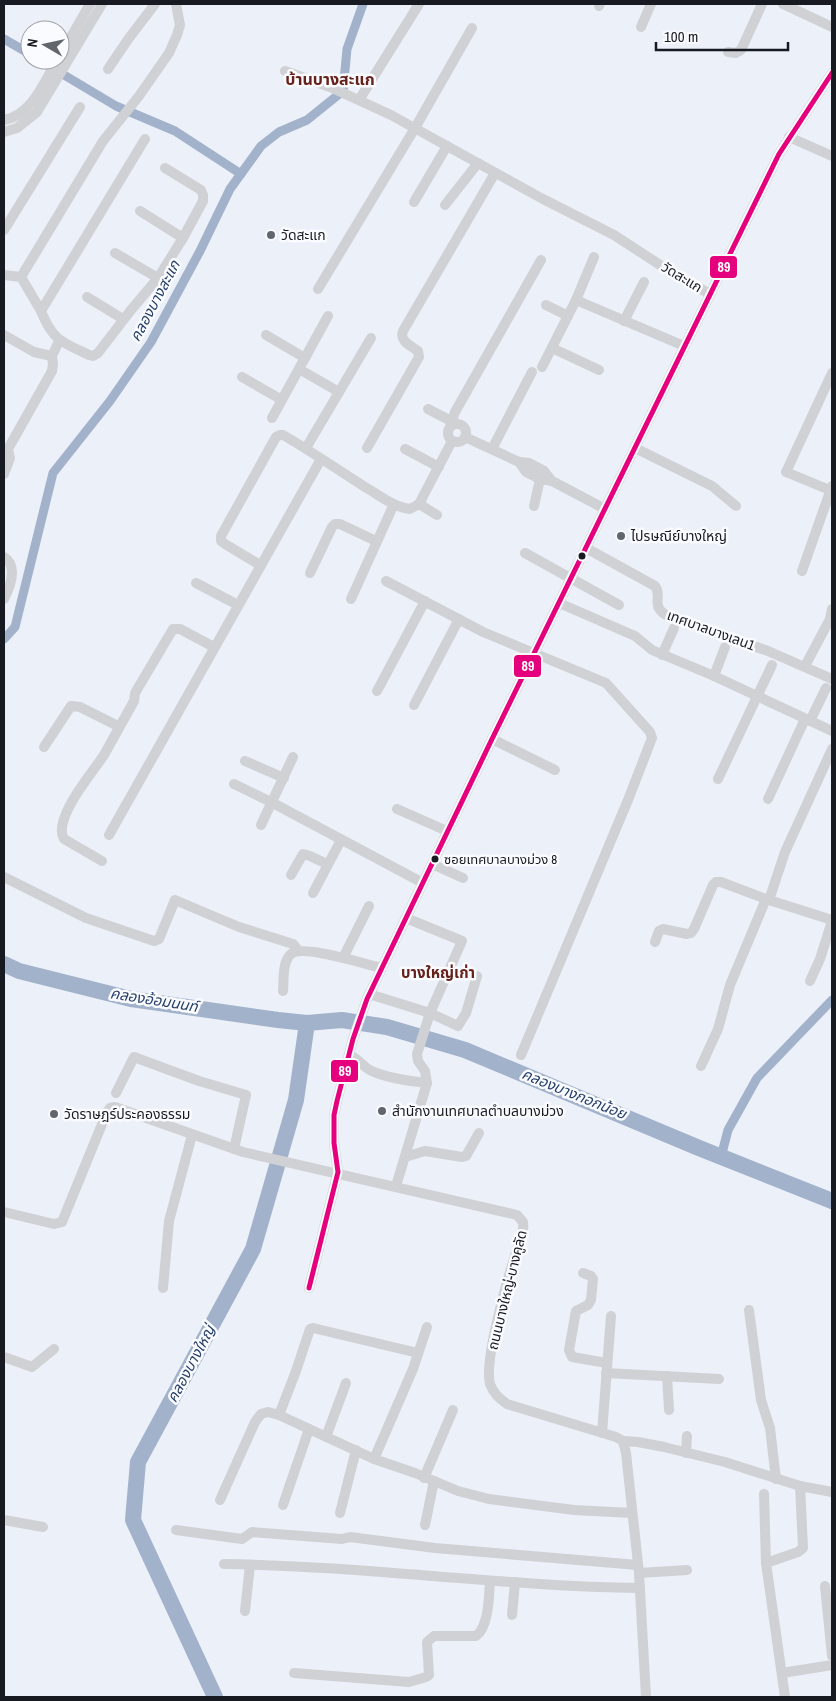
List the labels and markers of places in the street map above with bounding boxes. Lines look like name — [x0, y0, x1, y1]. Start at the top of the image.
place label: วัดสะแก — [281, 226, 326, 244]
marker: วัดสะแก — [265, 229, 277, 241]
place label: ไปรษณีย์บางใหญ่ — [630, 527, 727, 545]
marker: ไปรษณีย์บางใหญ่ — [615, 530, 627, 542]
unlabelled marker — [577, 551, 587, 561]
place label: ซอยเทศบาลบางม่วง 8 — [444, 851, 557, 868]
marker: ซอยเทศบาลบางม่วง 8 — [430, 854, 440, 864]
place label: สํานักงานเทศบาลตําบลบางม่วง — [392, 1102, 564, 1120]
place label: วัดราษฎร์ประคองธรรม — [64, 1105, 190, 1123]
marker: สํานักงานเทศบาลตําบลบางม่วง — [376, 1105, 388, 1117]
marker: วัดราษฎร์ประคองธรรม — [48, 1108, 60, 1120]

